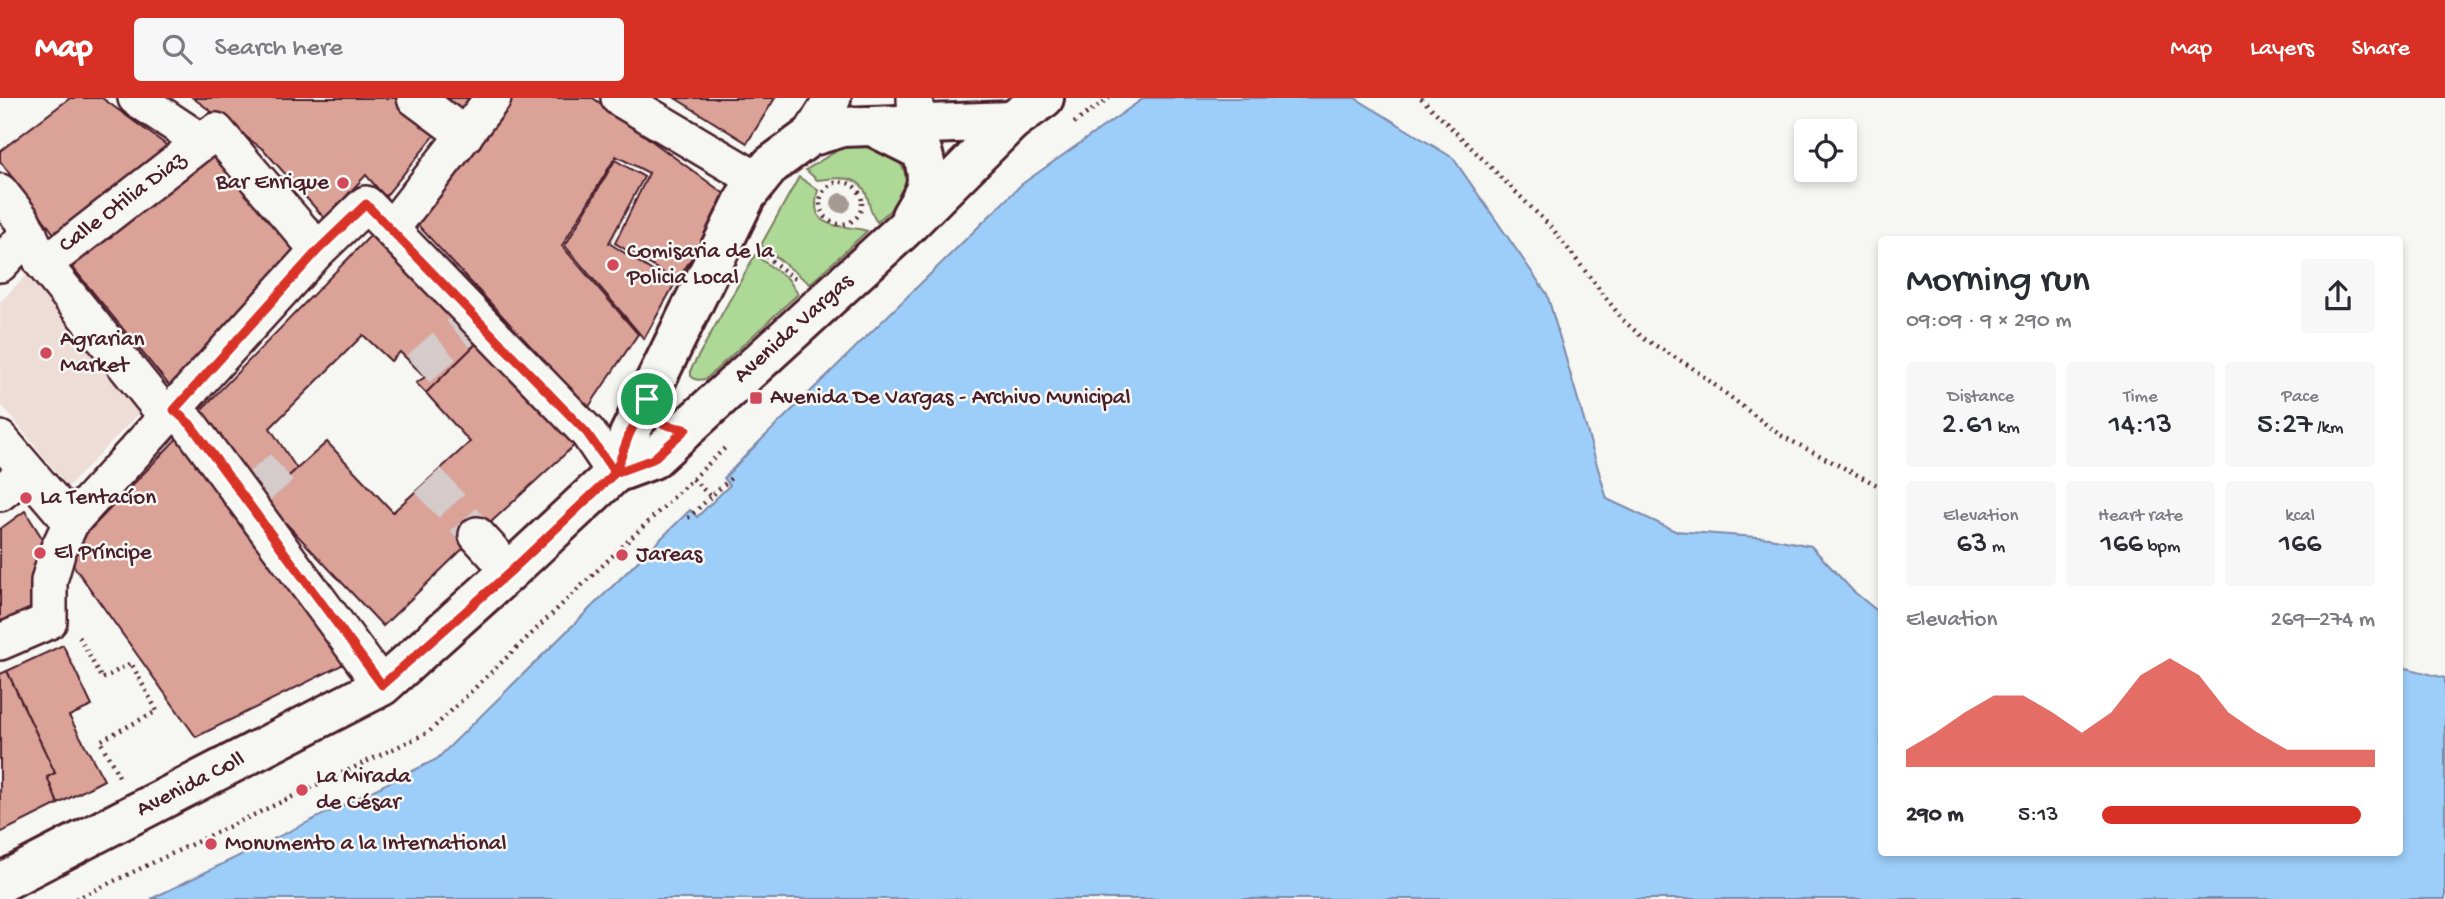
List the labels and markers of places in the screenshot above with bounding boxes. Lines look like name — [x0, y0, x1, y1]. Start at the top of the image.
place label: Bar Enrique — [215, 170, 330, 197]
marker: Bar Enrique — [335, 175, 351, 191]
place label: Comisaria de la Policia Local — [626, 239, 775, 292]
marker: Comisaria de la Policia Local — [605, 257, 621, 273]
place label: Agrarian Market — [60, 327, 144, 380]
marker: Agrarian Market — [38, 345, 54, 361]
pin — [617, 369, 677, 429]
place label: Avenida De Vargas - Archivo Municipal — [770, 385, 1131, 412]
marker: Avenida De Vargas - Archivo Municipal — [748, 390, 764, 406]
place label: La Tentacíon — [40, 485, 156, 512]
marker: La Tentacíon — [18, 490, 34, 506]
place label: El Príncipe — [54, 540, 153, 567]
place label: Jareas — [636, 542, 703, 569]
marker: El Príncipe — [32, 545, 48, 561]
marker: Jareas — [614, 547, 630, 563]
place label: La Mirada de César — [316, 764, 412, 817]
marker: La Mirada de César — [294, 782, 310, 798]
place label: Monumento a la International — [225, 831, 507, 858]
marker: Monumento a la International — [203, 836, 219, 852]

